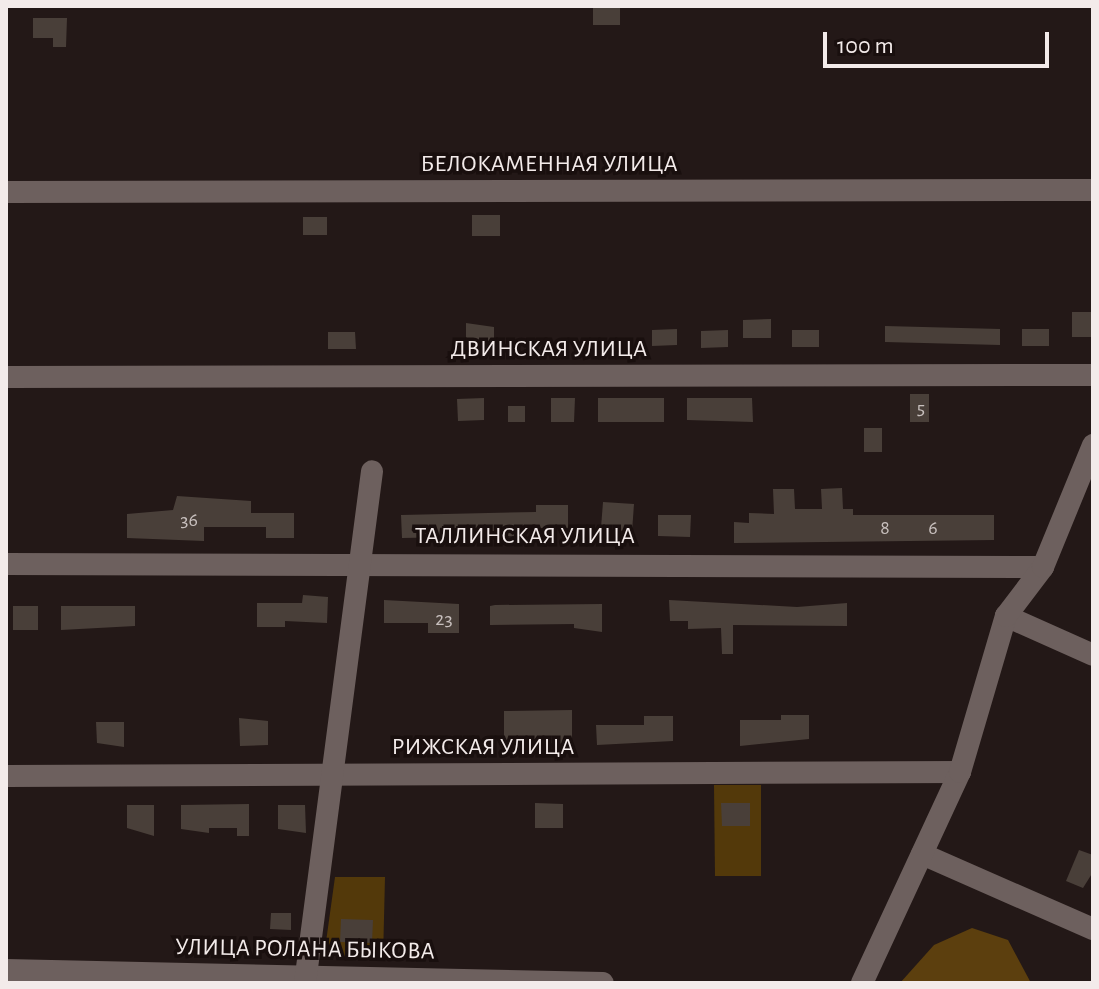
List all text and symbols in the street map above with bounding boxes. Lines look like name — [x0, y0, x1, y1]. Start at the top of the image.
scale bar — [827, 16, 1053, 66]
text: 100 m — [837, 34, 894, 58]
street label: БЕЛОКАМЕННАЯ УЛИЦА — [420, 151, 678, 179]
street label: ДВИНСКАЯ УЛИЦА — [451, 336, 647, 364]
house number: 5 — [917, 396, 925, 420]
house number: 36 — [180, 508, 198, 532]
house number: 8 — [880, 516, 890, 540]
house number: 6 — [928, 516, 938, 540]
street label: ТАЛЛИНСКАЯ УЛИЦА — [415, 523, 635, 551]
house number: 23 — [435, 607, 453, 631]
street label: РИЖСКАЯ УЛИЦА — [392, 734, 574, 762]
street label: УЛИЦА РОЛАНА БЫКОВА — [175, 933, 435, 967]

